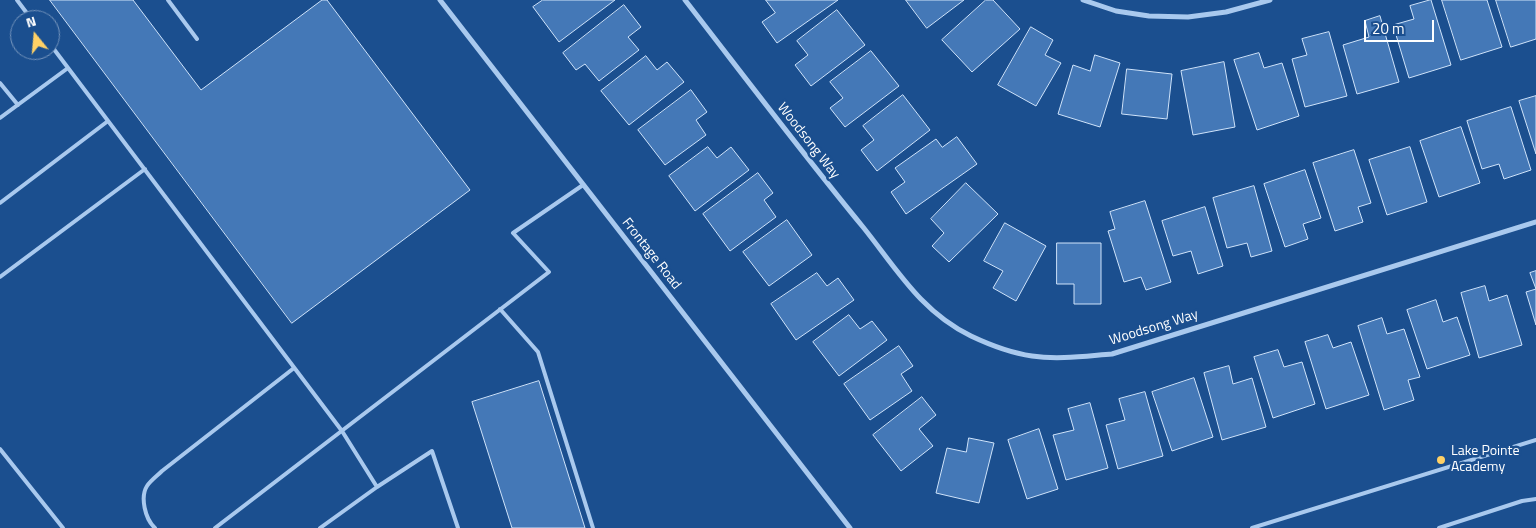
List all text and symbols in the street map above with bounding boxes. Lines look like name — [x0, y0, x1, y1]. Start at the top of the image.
north arrow — [10, 10, 60, 60]
text: N — [23, 10, 38, 33]
scale bar — [1366, 10, 1436, 42]
text: 20 m — [1372, 17, 1405, 40]
street label: Woodsong Way — [773, 100, 843, 182]
street label: Frontage Road — [618, 215, 684, 293]
street label: Woodsong Way — [1108, 307, 1200, 349]
place label: Lake Pointe Academy — [1451, 444, 1520, 477]
marker: Lake Pointe Academy — [1435, 454, 1447, 466]

